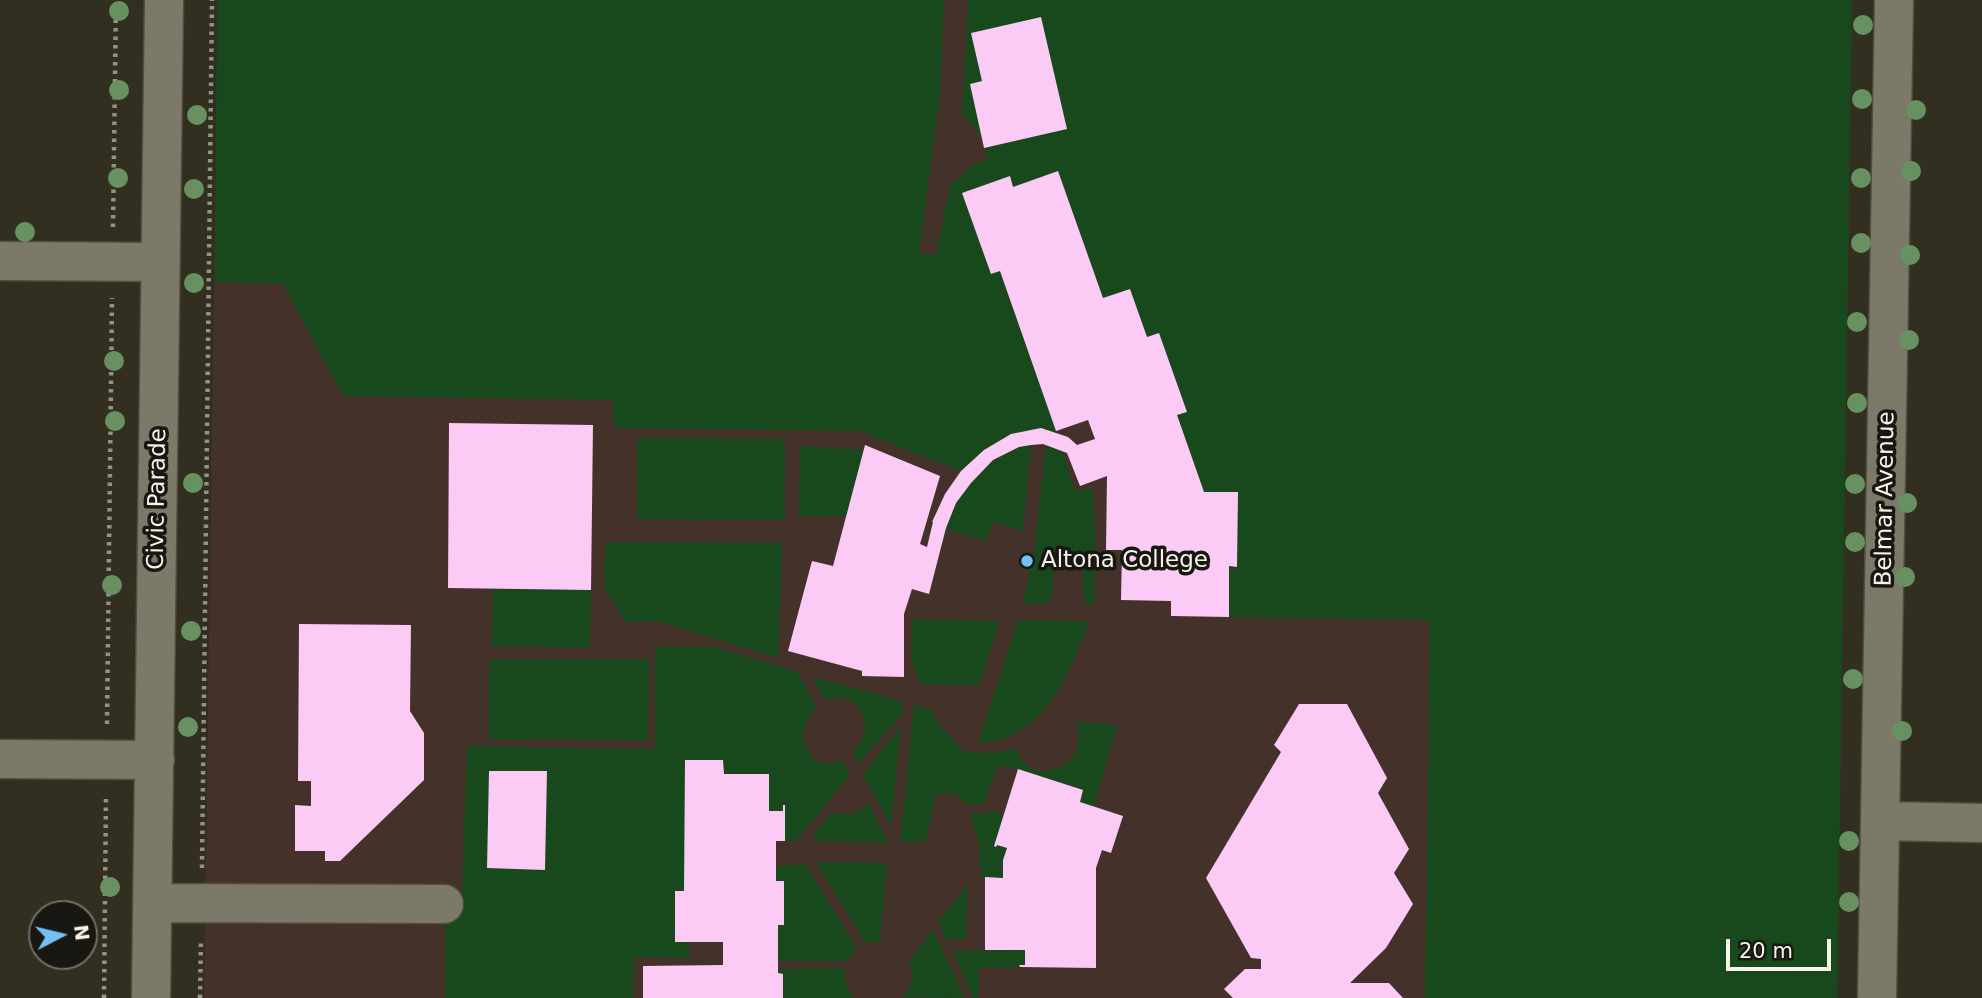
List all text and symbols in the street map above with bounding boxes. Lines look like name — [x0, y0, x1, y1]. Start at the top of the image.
street label: Belmar Avenue — [1871, 411, 1901, 587]
street label: Civic Parade — [143, 428, 173, 570]
place label: Altona College — [1041, 547, 1208, 575]
marker: Altona College — [1019, 553, 1035, 569]
north arrow — [28, 900, 98, 970]
text: N — [70, 923, 94, 942]
scale bar — [1730, 925, 1835, 969]
text: 20 m — [1739, 939, 1793, 963]

